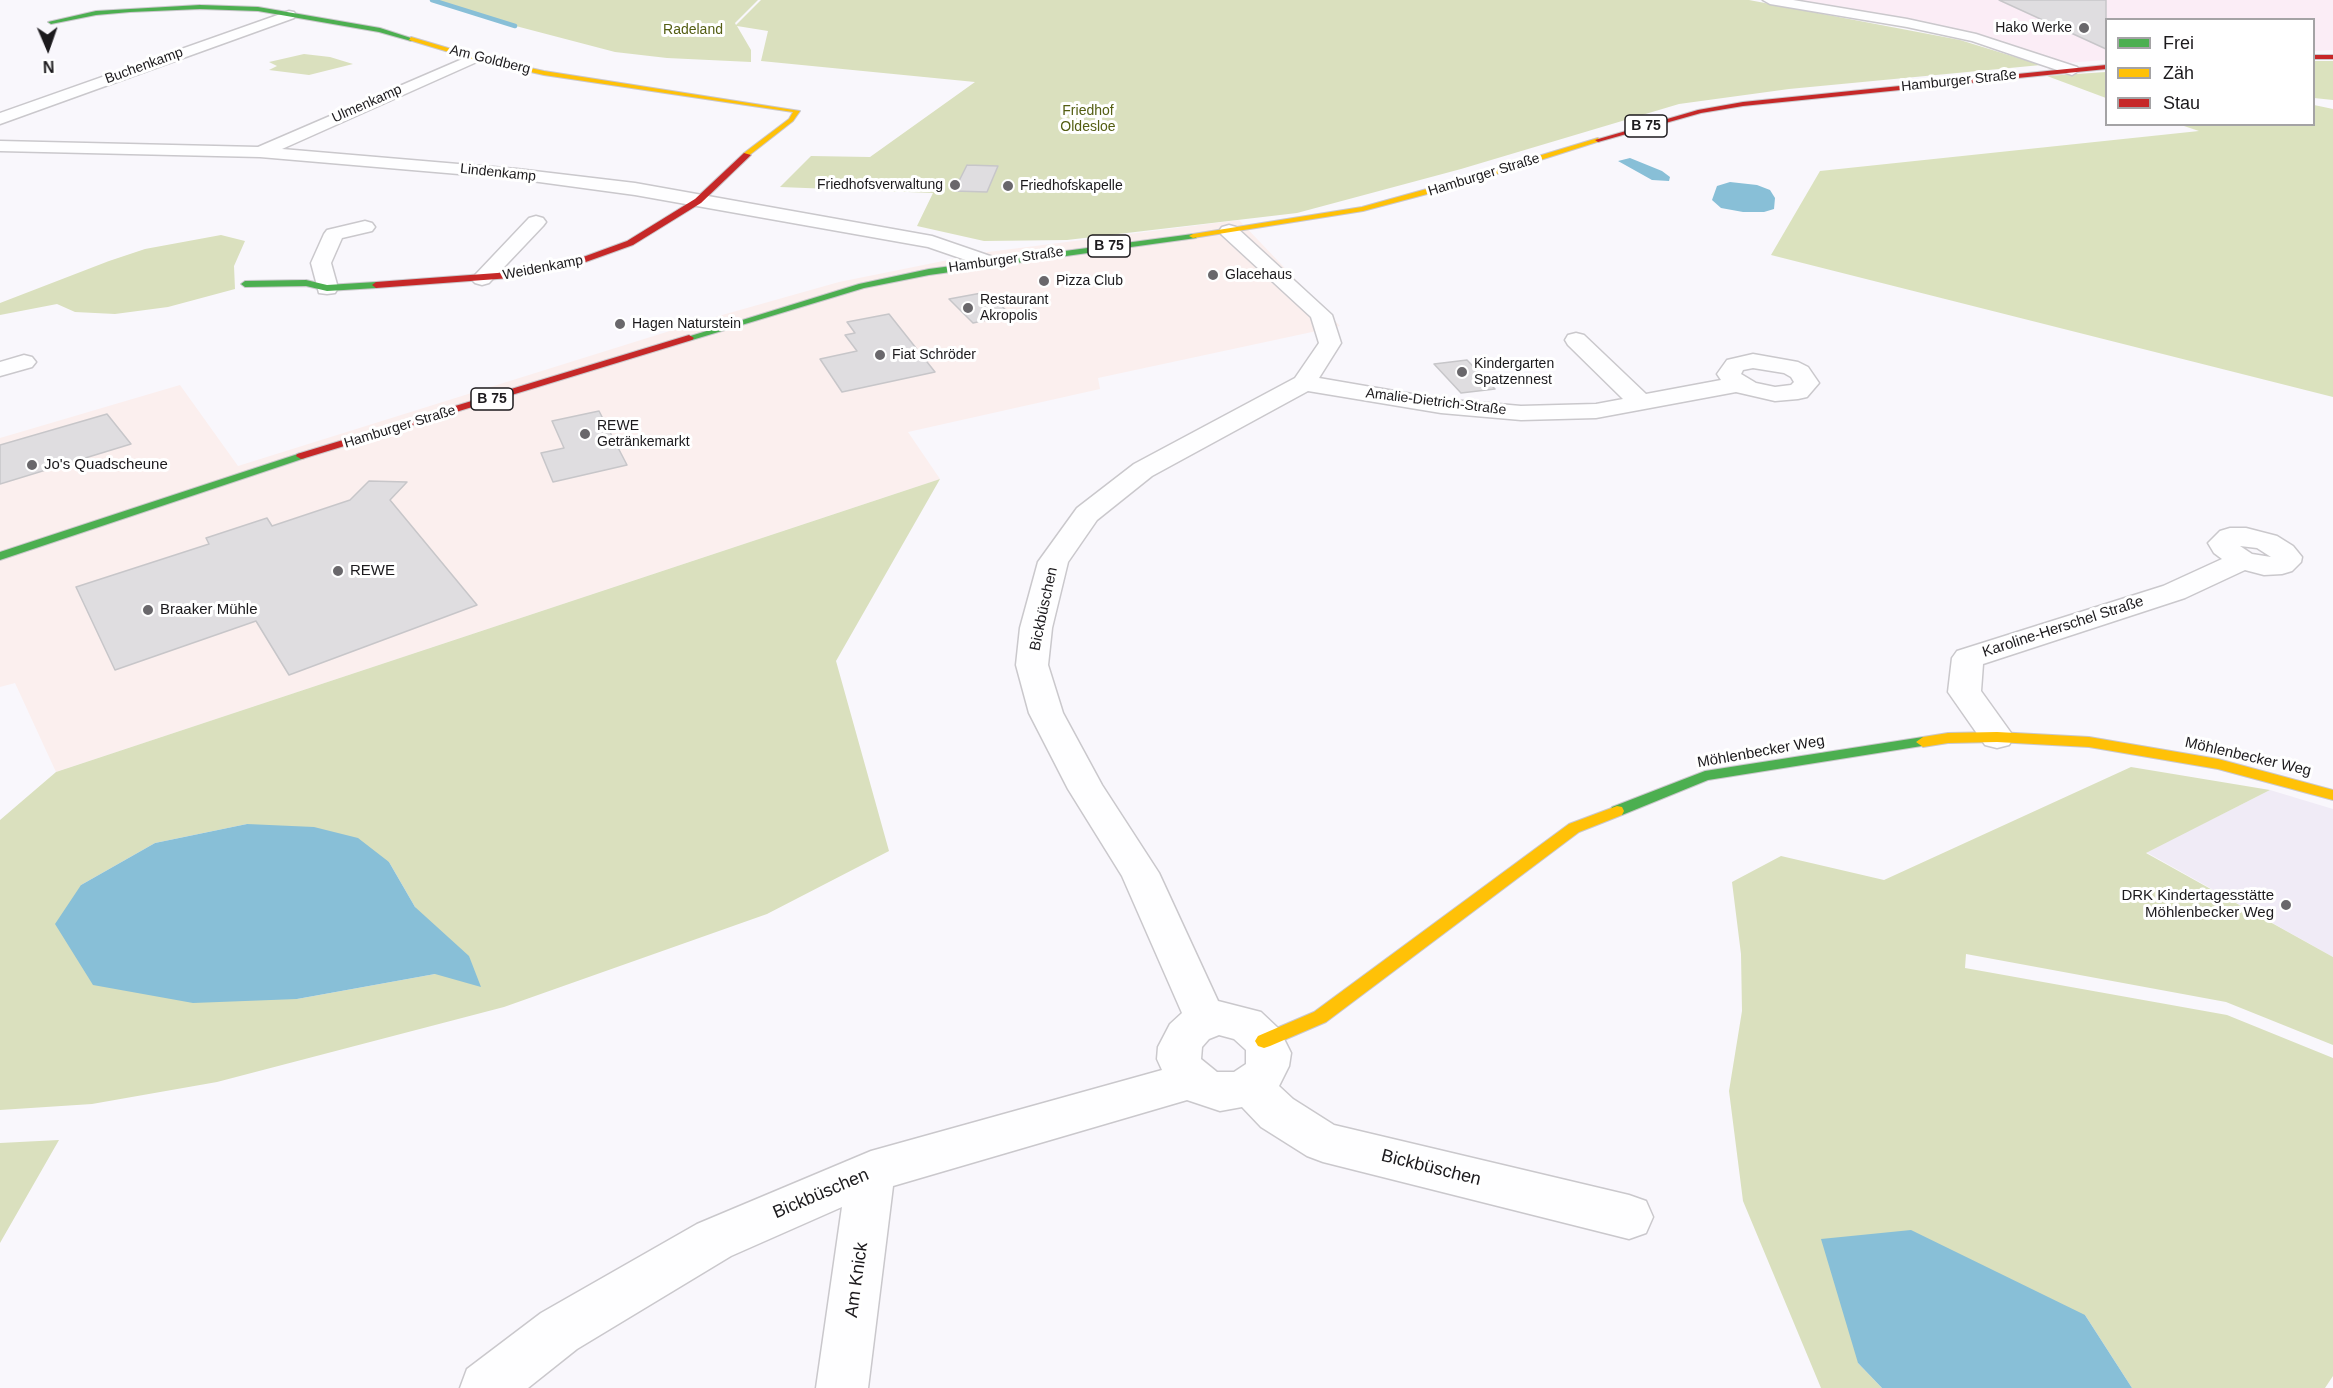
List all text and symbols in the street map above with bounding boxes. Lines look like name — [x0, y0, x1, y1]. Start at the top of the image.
north arrow — [18, 18, 78, 78]
legend — [2105, 18, 2315, 126]
place label: Hako Werke — [1995, 20, 2072, 36]
marker: Hako Werke — [2077, 21, 2091, 35]
park label: Radeland — [663, 22, 723, 38]
text: Frei — [2163, 33, 2194, 53]
street label: Am Goldberg — [448, 42, 532, 78]
street label: Buchenkamp — [103, 44, 185, 88]
text: N — [43, 58, 55, 75]
text: Zäh — [2163, 63, 2194, 83]
street label: Hamburger Straße — [1900, 67, 2018, 95]
street label: Ulmenkamp — [329, 81, 405, 127]
text: Stau — [2163, 93, 2200, 113]
park label: Friedhof Oldesloe — [1060, 103, 1116, 136]
road number: B 75 — [1625, 115, 1667, 137]
street label: Hamburger Straße — [1426, 150, 1542, 200]
street label: Lindenkamp — [459, 161, 537, 185]
place label: Friedhofsverwaltung — [817, 177, 943, 193]
marker: Friedhofsverwaltung — [948, 178, 962, 192]
place label: Friedhofskapelle — [1020, 178, 1123, 194]
marker: Friedhofskapelle — [1001, 179, 1015, 193]
road number: B 75 — [1088, 235, 1130, 257]
street label: Hamburger Straße — [947, 244, 1065, 276]
street label: Weidenkamp — [501, 252, 585, 284]
place label: Glacehaus — [1225, 267, 1292, 283]
marker: Glacehaus — [1206, 268, 1220, 282]
place label: Pizza Club — [1056, 273, 1123, 289]
marker: Pizza Club — [1037, 274, 1051, 288]
place label: Restaurant Akropolis — [980, 292, 1048, 324]
marker: Restaurant Akropolis — [961, 301, 975, 315]
place label: Hagen Naturstein — [632, 316, 741, 332]
marker: Hagen Naturstein — [613, 317, 627, 331]
place label: Fiat Schröder — [892, 347, 976, 363]
marker: Fiat Schröder — [873, 348, 887, 362]
place label: Kindergarten Spatzennest — [1474, 356, 1554, 388]
marker: Kindergarten Spatzennest — [1455, 365, 1469, 379]
street label: Amalie-Dietrich-Straße — [1365, 385, 1507, 419]
road number: B 75 — [471, 388, 513, 410]
street label: Hamburger Straße — [342, 402, 458, 452]
place label: REWE Getränkemarkt — [597, 418, 690, 450]
marker: REWE Getränkemarkt — [578, 427, 592, 441]
place label: Jo's Quadscheune — [44, 456, 168, 474]
marker: Jo's Quadscheune — [25, 458, 39, 472]
place label: REWE — [350, 562, 395, 580]
marker: REWE — [331, 564, 345, 578]
street label: Bickbüschen — [1026, 566, 1062, 652]
street label: Karoline-Herschel Straße — [1980, 592, 2146, 662]
place label: Braaker Mühle — [160, 601, 258, 619]
marker: Braaker Mühle — [141, 603, 155, 617]
street label: Möhlenbecker Weg — [1696, 732, 1826, 772]
street label: Möhlenbecker Weg — [2183, 734, 2313, 780]
place label: DRK Kindertagesstätte Möhlenbecker Weg — [2121, 887, 2274, 922]
marker: DRK Kindertagesstätte Möhlenbecker Weg — [2279, 898, 2293, 912]
street label: Bickbüschen — [1379, 1145, 1483, 1191]
street label: Bickbüschen — [770, 1164, 872, 1224]
street label: Am Knick — [841, 1241, 873, 1319]

